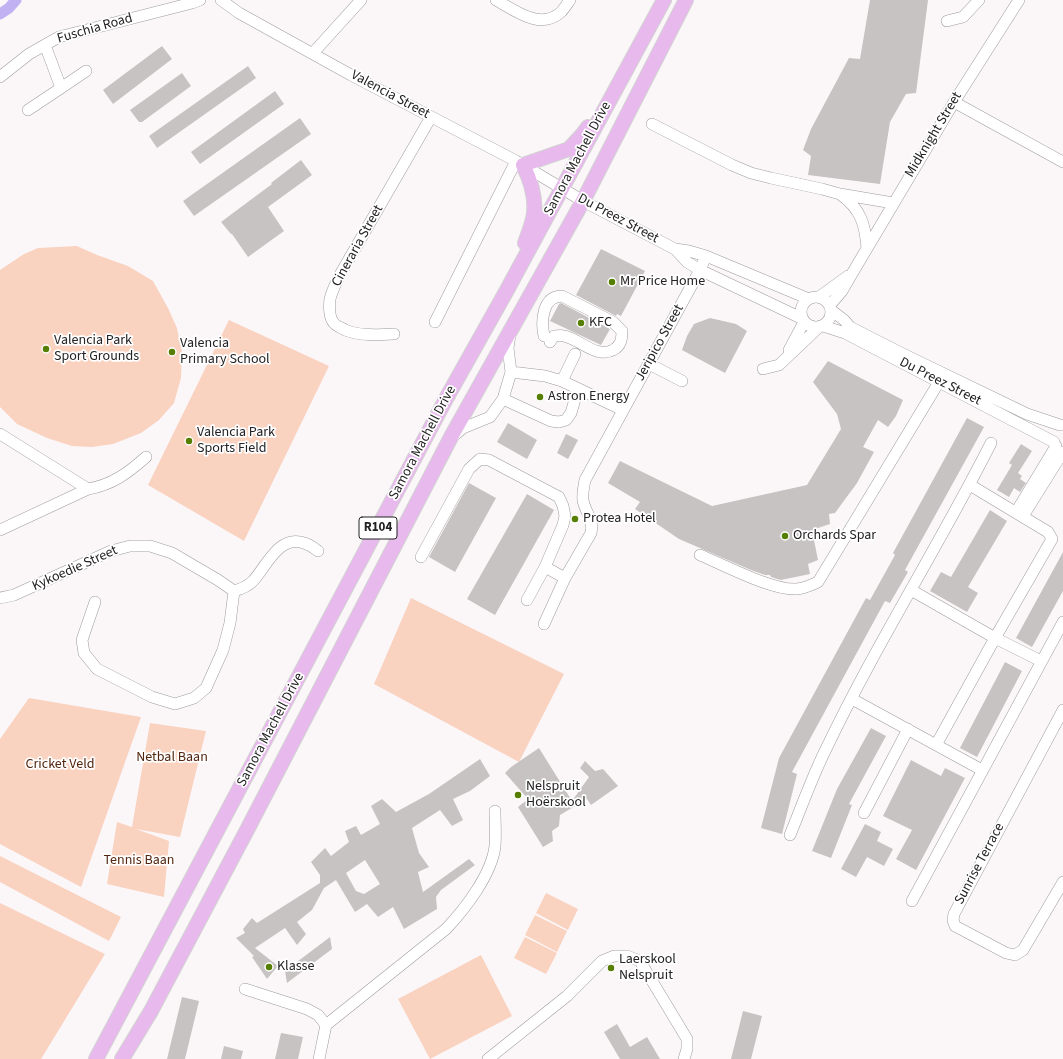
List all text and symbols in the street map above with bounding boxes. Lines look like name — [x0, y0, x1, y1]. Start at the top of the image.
street label: Fuschia Road — [55, 10, 135, 48]
street label: Valencia Street — [348, 67, 432, 123]
street label: Midknight Street — [902, 89, 966, 181]
street label: Samora Machell Drive — [541, 99, 615, 219]
street label: Du Preez Street — [575, 191, 661, 247]
street label: Cineraria Street — [329, 202, 387, 290]
place label: Mr Price Home — [620, 274, 705, 290]
marker: Mr Price Home — [607, 277, 617, 287]
street label: Jeripico Street — [632, 302, 688, 384]
place label: KFC — [589, 315, 612, 331]
marker: KFC — [576, 318, 586, 328]
place label: Valencia Park Sport Grounds — [54, 333, 139, 366]
place label: Valencia Primary School — [180, 336, 270, 368]
marker: Valencia Park Sport Grounds — [41, 344, 51, 354]
marker: Valencia Primary School — [167, 347, 177, 357]
street label: Du Preez Street — [896, 354, 984, 410]
street label: Samora Machell Drive — [386, 383, 460, 503]
place label: Astron Energy — [548, 389, 630, 405]
marker: Astron Energy — [535, 392, 545, 402]
place label: Valencia Park Sports Field — [197, 425, 275, 458]
marker: Valencia Park Sports Field — [184, 436, 194, 446]
place label: Protea Hotel — [583, 511, 656, 527]
marker: Protea Hotel — [570, 514, 580, 524]
road number: R104 — [359, 517, 397, 539]
place label: Orchards Spar — [793, 528, 876, 544]
marker: Orchards Spar — [780, 531, 790, 541]
street label: Kykoedie Street — [30, 543, 120, 595]
street label: Samora Machell Drive — [234, 670, 308, 790]
park label: Netbal Baan — [136, 750, 208, 766]
park label: Cricket Veld — [26, 757, 94, 773]
place label: Nelspruit Hoërskool — [526, 779, 586, 812]
marker: Nelspruit Hoërskool — [513, 790, 523, 800]
street label: Sunrise Terrace — [952, 820, 1008, 908]
park label: Tennis Baan — [104, 853, 174, 869]
place label: Laerskool Nelspruit — [619, 952, 676, 984]
place label: Klasse — [277, 959, 314, 975]
marker: Klasse — [264, 962, 274, 972]
marker: Laerskool Nelspruit — [606, 963, 616, 973]

